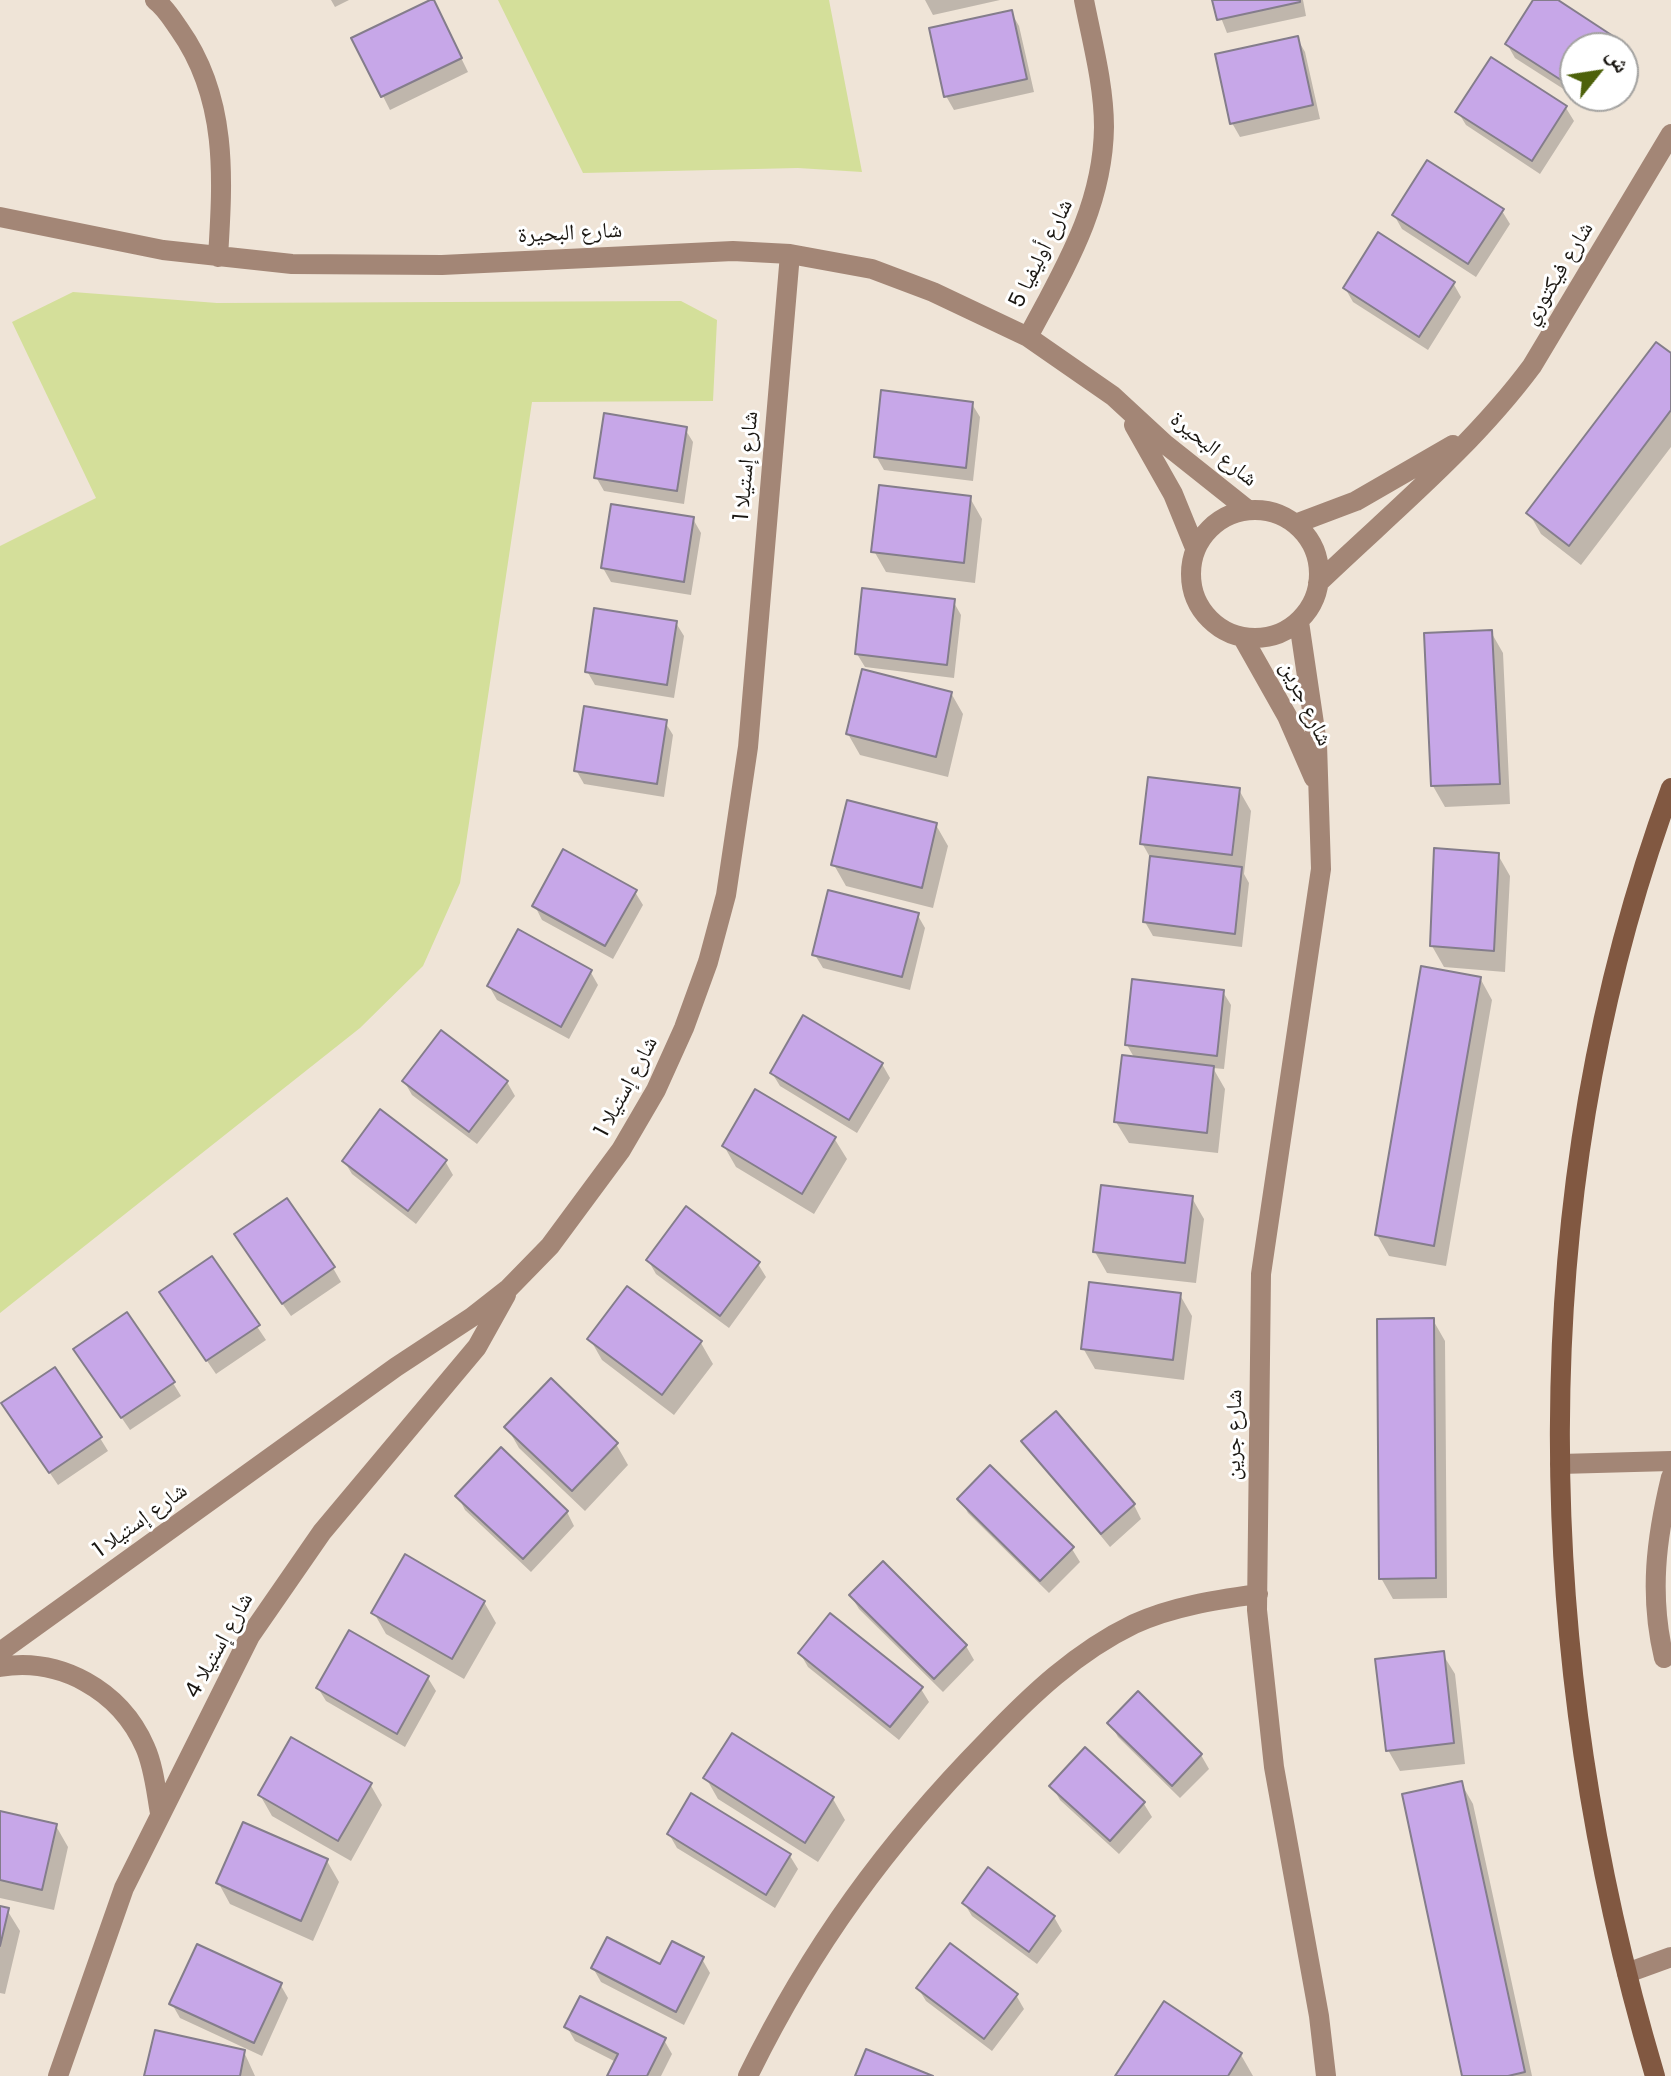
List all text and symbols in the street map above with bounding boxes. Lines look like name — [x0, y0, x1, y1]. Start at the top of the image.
north arrow — [1559, 32, 1639, 112]
text: ش — [1599, 43, 1638, 79]
street label: شارع أوليفيا 5 — [1004, 195, 1080, 313]
street label: شارع البحيرة — [517, 218, 623, 250]
street label: شارع فيكتوري — [1518, 218, 1600, 330]
street label: شارع البحيرة — [1164, 407, 1262, 493]
street label: شارع إستيلا 1 — [729, 410, 765, 522]
street label: شارع جرين — [1273, 657, 1337, 751]
street label: شارع إستيلا 1 — [590, 1032, 664, 1142]
street label: شارع جرين — [1221, 1389, 1249, 1481]
street label: شارع إستيلا 1 — [89, 1478, 193, 1564]
street label: شارع إستيلا 4 — [180, 1589, 260, 1703]

